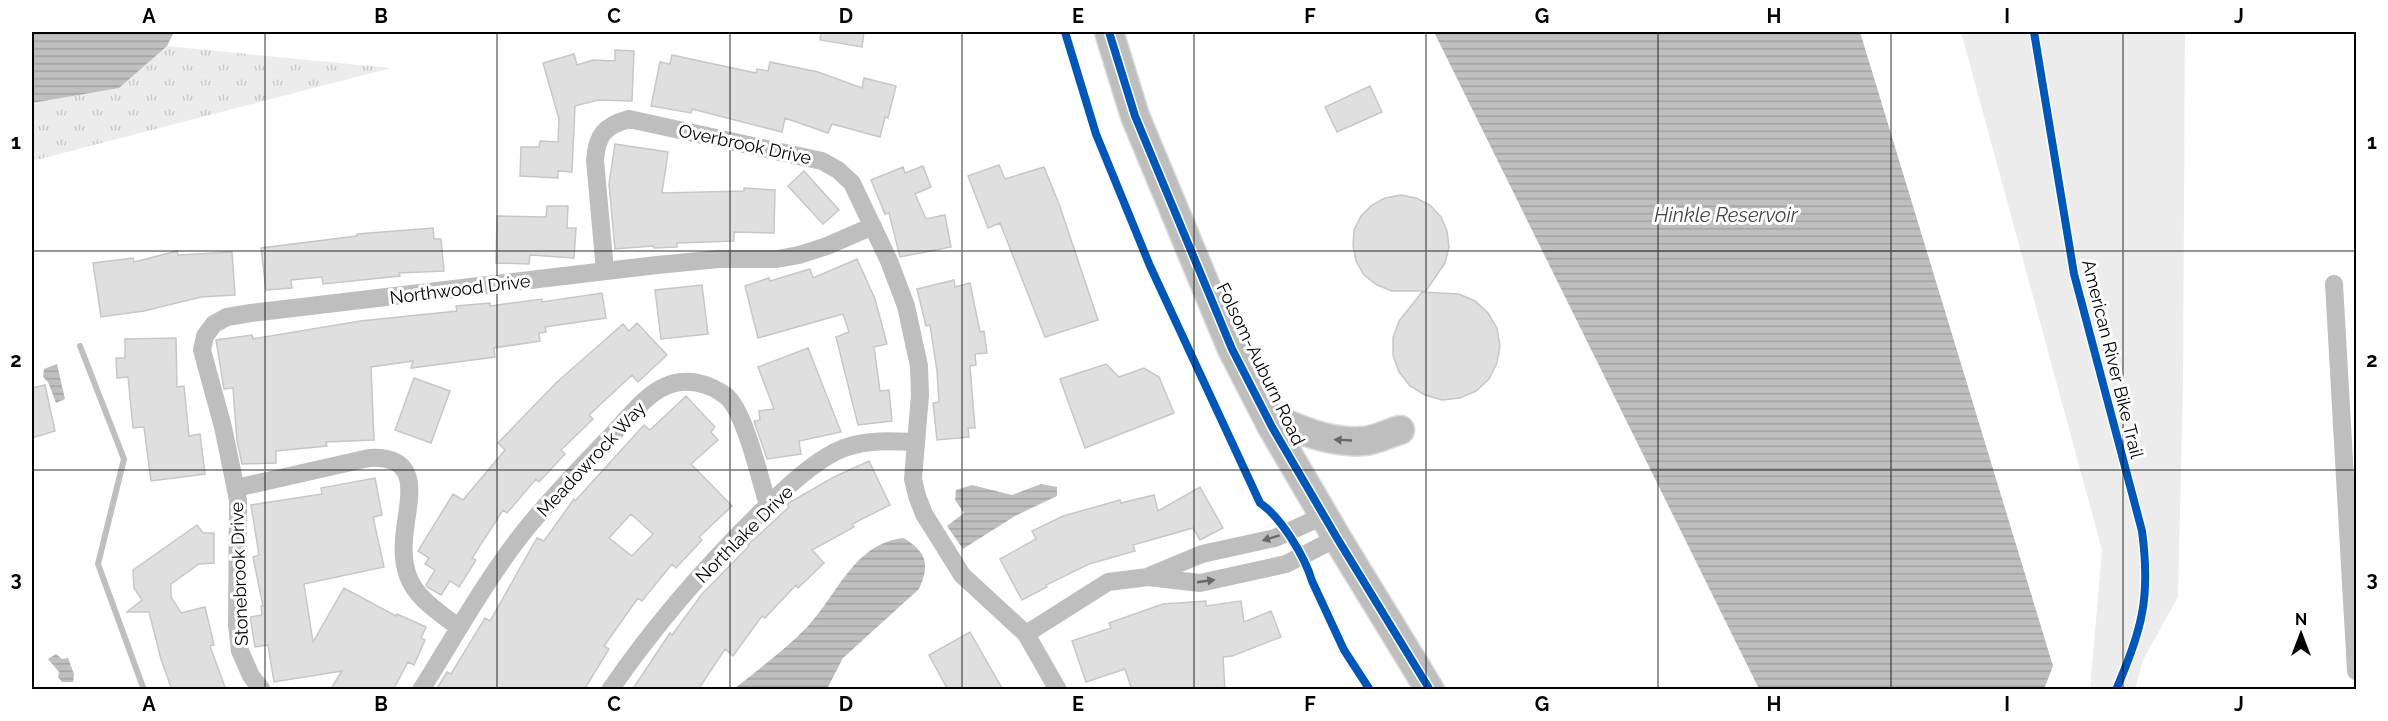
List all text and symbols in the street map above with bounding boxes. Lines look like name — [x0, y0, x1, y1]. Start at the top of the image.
text: A — [142, 4, 156, 28]
text: B — [374, 4, 388, 28]
text: C — [607, 4, 621, 28]
text: D — [839, 4, 853, 28]
text: E — [1072, 4, 1084, 28]
text: F — [1304, 4, 1316, 28]
text: G — [1535, 4, 1549, 28]
text: H — [1767, 4, 1781, 28]
text: I — [2004, 4, 2010, 28]
text: J — [2234, 4, 2244, 28]
street label: Overbrook Drive — [677, 120, 814, 168]
text: 1 — [11, 130, 21, 154]
text: 1 — [2367, 130, 2377, 154]
water label: Hinkle Reservoir — [1654, 203, 1799, 227]
street label: American River Bike Trail — [2078, 257, 2148, 461]
street label: Northwood Drive — [388, 270, 532, 308]
street label: Folsom-Auburn Road — [1213, 279, 1309, 449]
text: 2 — [10, 348, 22, 372]
text: 2 — [2366, 348, 2378, 372]
street label: Meadowrock Way — [532, 397, 650, 521]
one-way arrow — [1334, 435, 1353, 445]
street label: Northlake Drive — [691, 481, 797, 587]
street label: Stonebrook Drive — [226, 501, 252, 646]
one-way arrow — [1262, 534, 1280, 543]
text: 3 — [10, 567, 22, 591]
text: 3 — [2366, 567, 2378, 591]
one-way arrow — [1196, 577, 1215, 586]
north arrow — [2271, 604, 2331, 664]
text: N — [2295, 610, 2307, 629]
text: A — [142, 692, 156, 716]
text: B — [374, 692, 388, 716]
text: C — [607, 692, 621, 716]
text: D — [839, 692, 853, 716]
text: E — [1072, 692, 1084, 716]
text: F — [1304, 692, 1316, 716]
text: G — [1535, 692, 1549, 716]
text: H — [1767, 692, 1781, 716]
text: I — [2004, 692, 2010, 716]
text: J — [2234, 692, 2244, 716]

